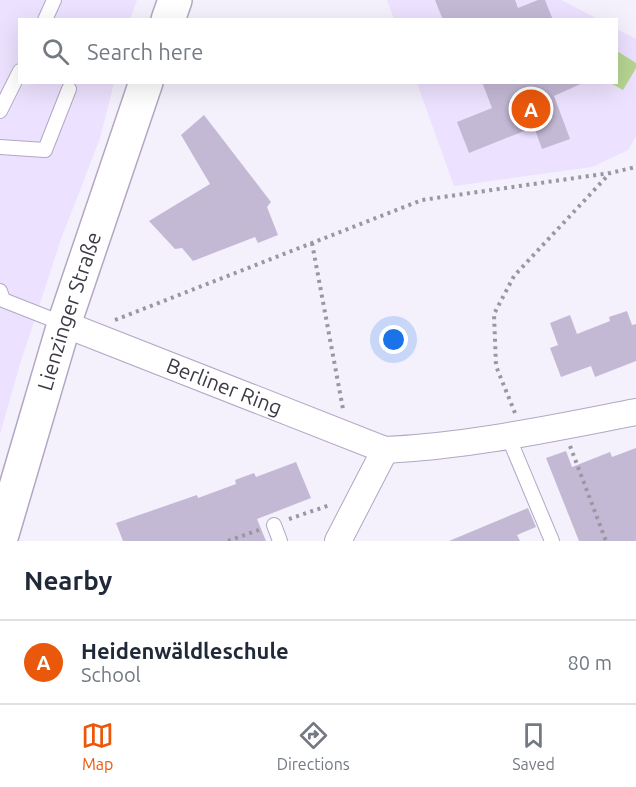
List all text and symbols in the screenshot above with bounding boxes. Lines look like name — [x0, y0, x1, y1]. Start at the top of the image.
search box — [18, 18, 618, 84]
icon: search — [39, 35, 72, 68]
text: Search here — [87, 39, 203, 64]
pin: A — [512, 86, 550, 132]
street label: Lienzinger Straße — [32, 229, 105, 393]
your location — [379, 325, 408, 354]
street label: Berliner Ring — [163, 352, 286, 419]
text: Nearby — [24, 566, 112, 595]
text: Heidenwäldleschule — [81, 638, 289, 663]
text: A — [36, 651, 51, 674]
text: 80 m — [568, 651, 612, 674]
text: School — [81, 663, 141, 686]
tab: Map — [81, 719, 114, 773]
tab: Directions — [277, 719, 350, 773]
tab: Saved — [512, 719, 555, 773]

